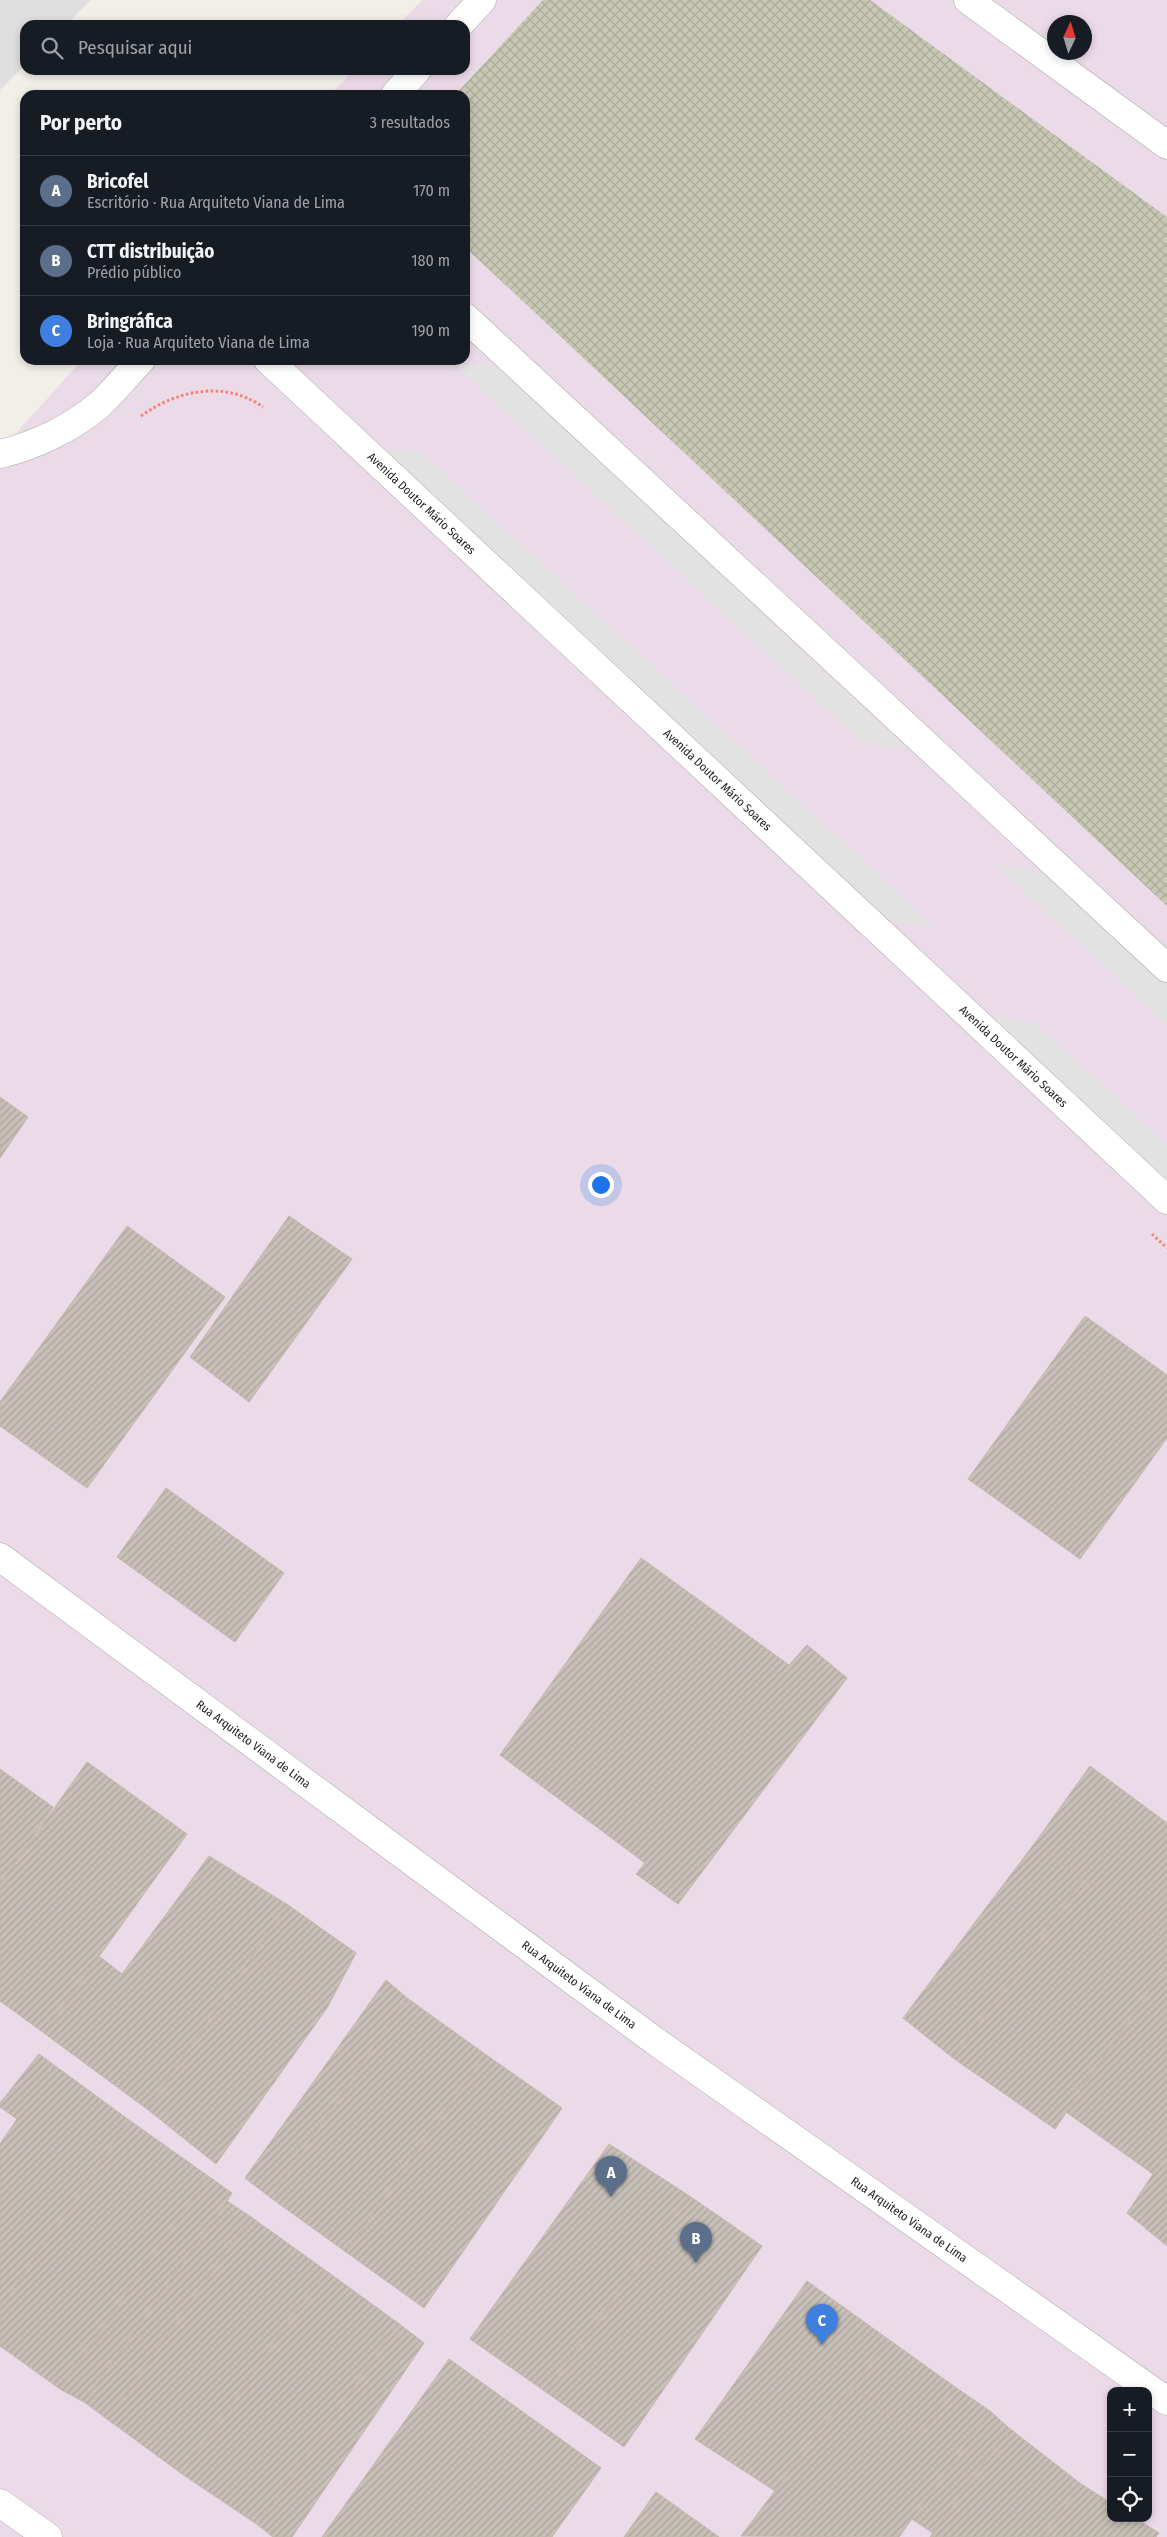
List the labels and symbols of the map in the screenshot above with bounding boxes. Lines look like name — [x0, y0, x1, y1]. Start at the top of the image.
north arrow — [1047, 15, 1092, 60]
street label: Avenida Doutor Mário Soares — [365, 450, 478, 557]
street label: Avenida Doutor Mário Soares — [661, 726, 774, 834]
street label: Avenida Doutor Mário Soares — [956, 1003, 1070, 1110]
your location — [588, 1172, 614, 1198]
street label: Rua Arquiteto Viana de Lima — [193, 1697, 313, 1791]
street label: Rua Arquiteto Viana de Lima — [519, 1938, 639, 2032]
pin: A — [595, 2156, 627, 2197]
street label: Rua Arquiteto Viana de Lima — [848, 2174, 970, 2265]
pin: B — [680, 2222, 712, 2263]
pin: C — [806, 2304, 838, 2345]

